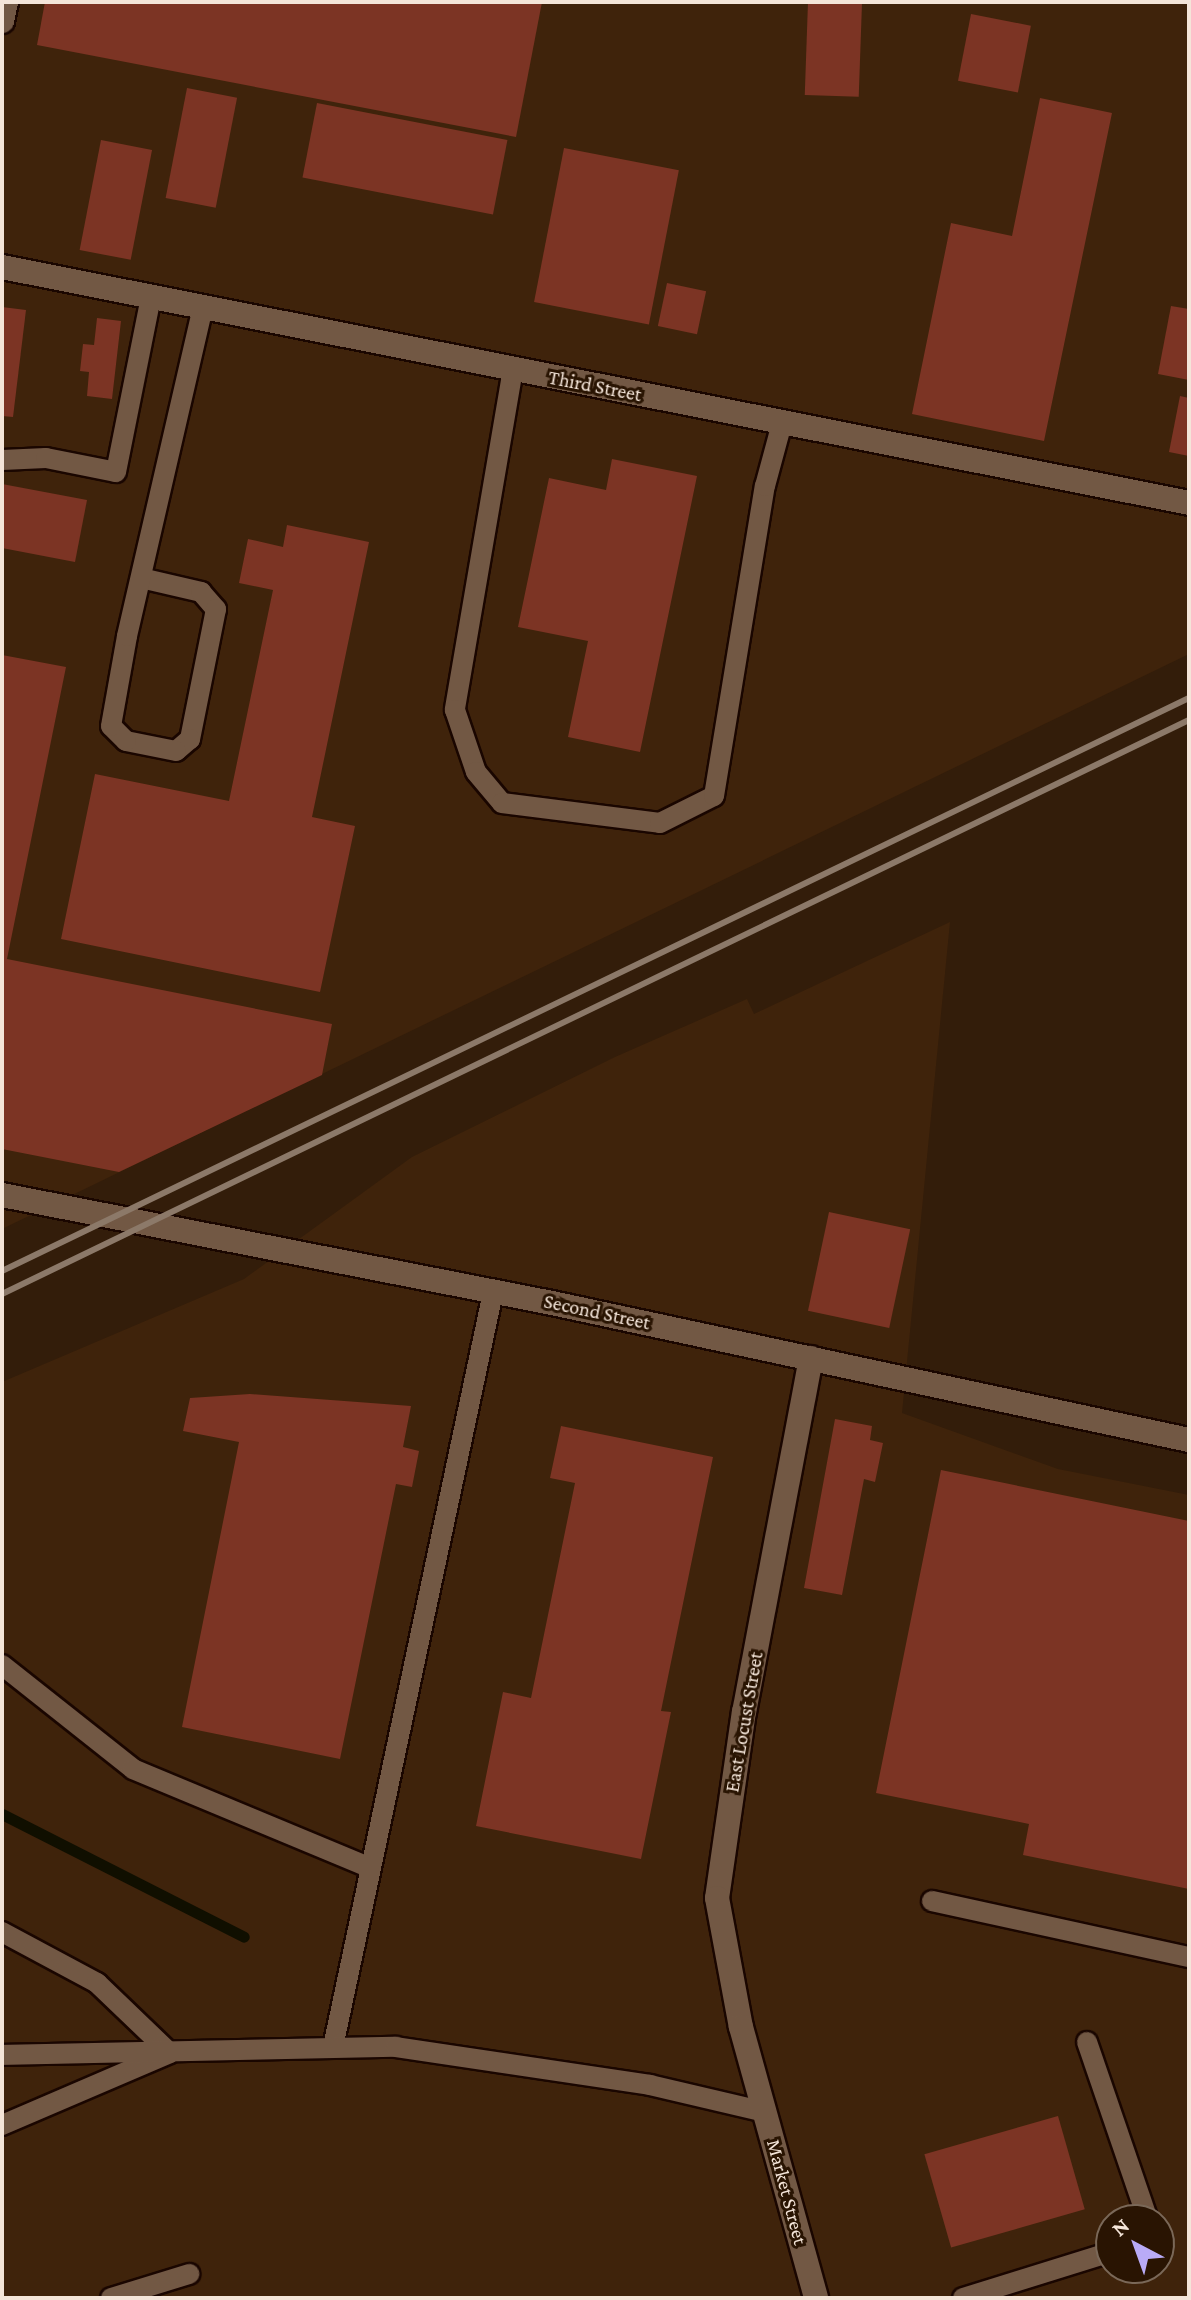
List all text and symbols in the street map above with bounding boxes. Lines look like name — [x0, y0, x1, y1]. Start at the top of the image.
street label: Third Street — [546, 365, 644, 407]
street label: Second Street — [542, 1289, 652, 1335]
street label: East Locust Street — [720, 1650, 768, 1794]
street label: Market Street — [761, 2137, 813, 2247]
north arrow — [1095, 2204, 1175, 2284]
text: N — [1106, 2213, 1134, 2241]

